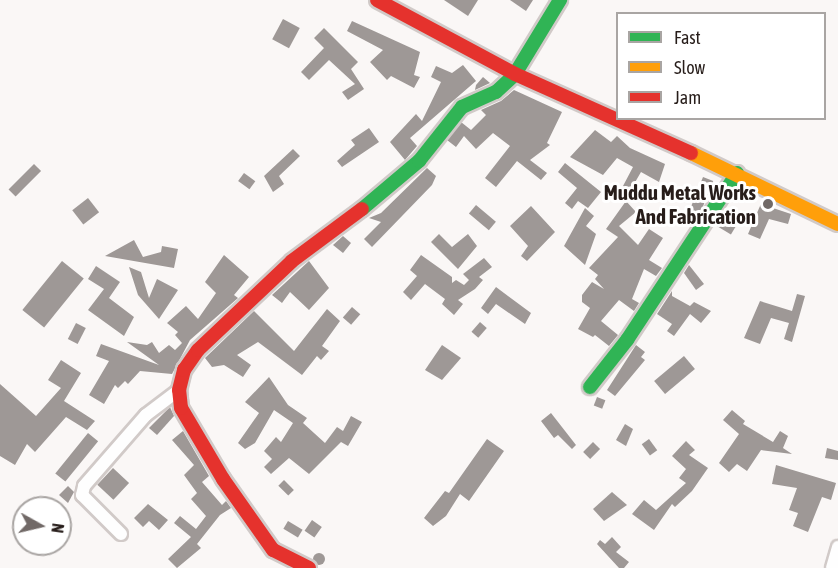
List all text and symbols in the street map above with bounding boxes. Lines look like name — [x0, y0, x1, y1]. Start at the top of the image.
legend — [616, 12, 826, 120]
text: Fast — [674, 27, 701, 48]
text: Slow — [674, 57, 705, 78]
text: Jam — [674, 87, 701, 108]
place label: Muddu Metal Works And Fabrication — [604, 179, 756, 229]
marker: Muddu Metal Works And Fabrication — [761, 197, 775, 211]
north arrow — [12, 496, 72, 556]
text: N — [48, 522, 67, 534]

